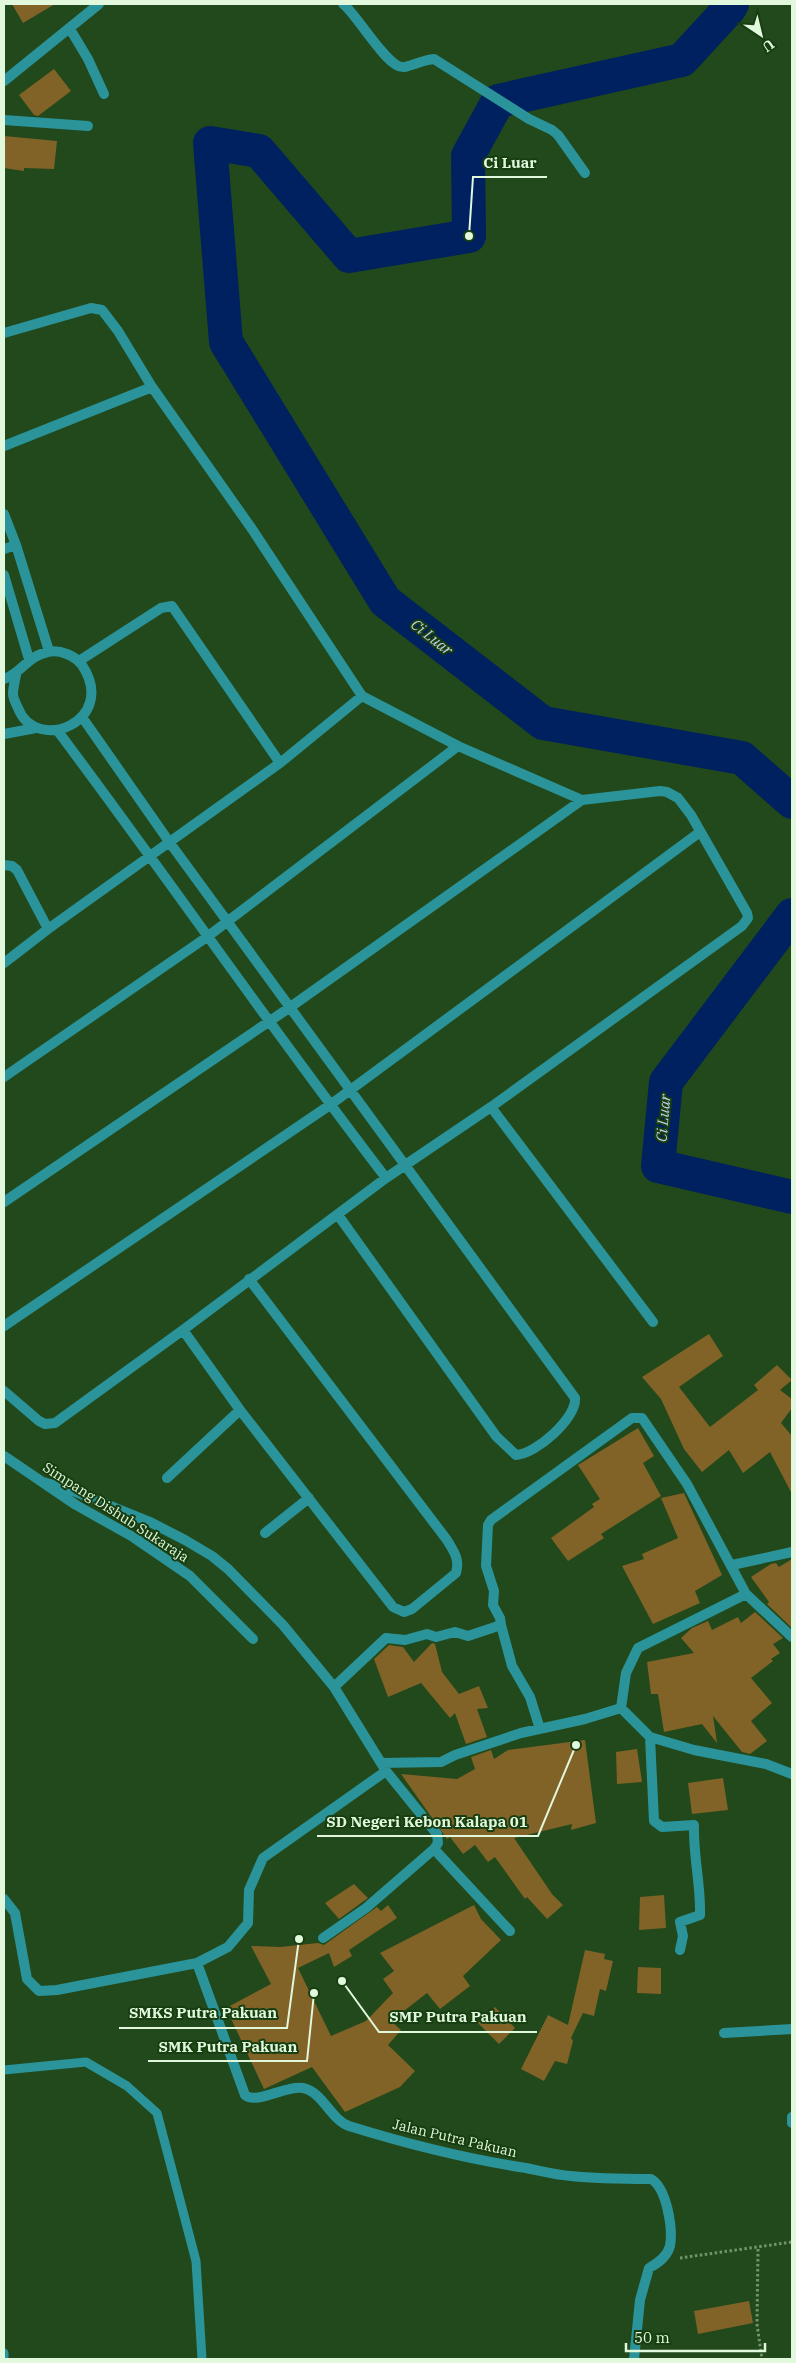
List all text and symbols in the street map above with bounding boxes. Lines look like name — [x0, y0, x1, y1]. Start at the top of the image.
north arrow — [736, 10, 786, 60]
text: U — [759, 35, 778, 56]
callout: Ci Luar — [473, 147, 547, 177]
text: Ci Luar — [483, 153, 537, 172]
water label: Ci Luar — [407, 615, 457, 659]
water label: Ci Luar — [651, 1093, 675, 1143]
street label: Simpang Dishub Sukaraja — [39, 1458, 193, 1566]
callout: SD Negeri Kebon Kalapa 01 — [317, 1806, 538, 1836]
text: SD Negeri Kebon Kalapa 01 — [326, 1812, 528, 1831]
callout: SMKS Putra Pakuan — [119, 1998, 287, 2028]
callout: SMP Putra Pakuan — [379, 2002, 537, 2032]
text: SMKS Putra Pakuan — [129, 2003, 277, 2022]
text: SMP Putra Pakuan — [389, 2007, 527, 2026]
callout: SMK Putra Pakuan — [148, 2031, 307, 2061]
text: SMK Putra Pakuan — [159, 2037, 297, 2056]
street label: Jalan Putra Pakuan — [391, 2115, 519, 2161]
scale bar — [626, 2320, 765, 2352]
text: 50 m — [634, 2328, 670, 2347]

